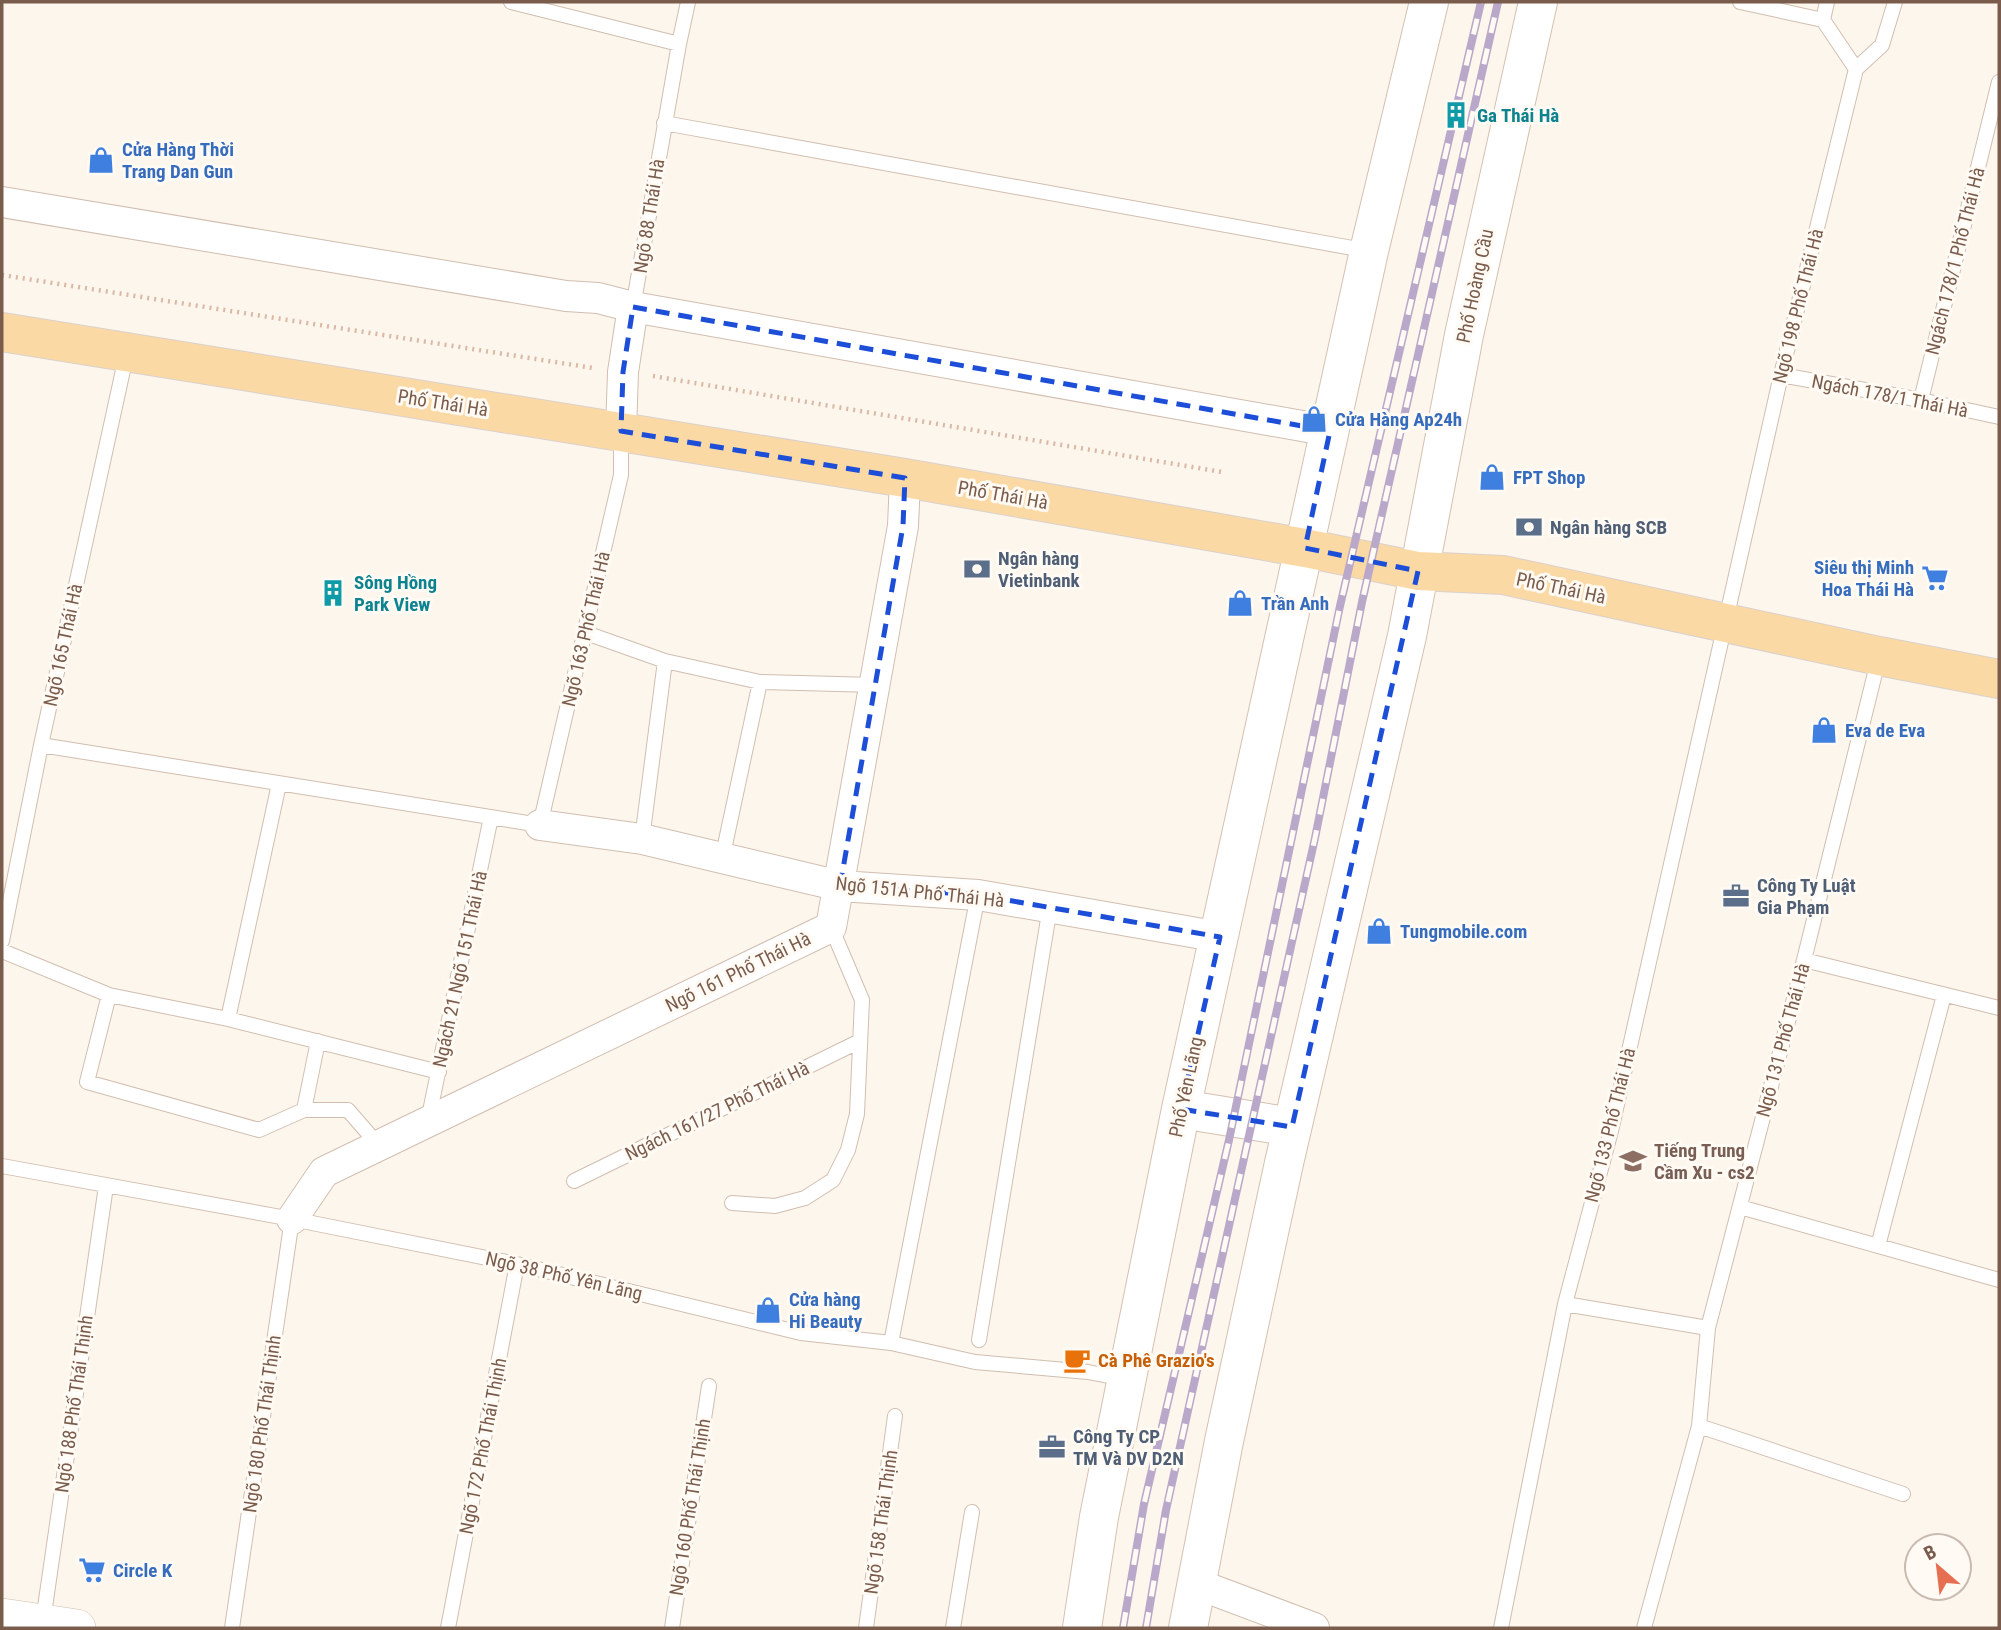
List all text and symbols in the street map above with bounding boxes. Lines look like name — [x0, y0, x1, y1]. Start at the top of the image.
building icon: Ga Thái Hà — [1441, 100, 1471, 130]
place label: Ga Thái Hà — [1477, 104, 1559, 127]
place label: Cửa Hàng Thời Trang Dan Gun — [122, 138, 234, 183]
shop icon: Cửa Hàng Thời Trang Dan Gun — [86, 145, 116, 175]
street label: Ngõ 88 Thái Hà — [629, 157, 669, 275]
street label: Ngách 178/1 Phố Thái Hà — [1921, 165, 1989, 357]
street label: Ngõ 198 Phố Thái Hà — [1768, 226, 1828, 386]
street label: Phố Hoàng Cầu — [1452, 227, 1498, 345]
street label: Ngách 178/1 Thái Hà — [1810, 370, 1970, 422]
street label: Phố Thái Hà — [396, 385, 490, 421]
shop icon: Cửa Hàng Ap24h — [1299, 404, 1329, 434]
place label: Cửa Hàng Ap24h — [1335, 408, 1462, 431]
shop icon: FPT Shop — [1477, 462, 1507, 492]
place label: FPT Shop — [1513, 466, 1585, 489]
street label: Phố Thái Hà — [956, 476, 1050, 514]
bank icon: Ngân hàng SCB — [1514, 512, 1544, 542]
place label: Ngân hàng SCB — [1550, 516, 1667, 539]
place label: Ngân hàng Vietinbank — [998, 547, 1081, 592]
street label: Ngõ 163 Phố Thái Hà — [557, 549, 615, 709]
bank icon: Ngân hàng Vietinbank — [962, 554, 992, 584]
place label: Siêu thị Minh Hoa Thái Hà — [1814, 556, 1914, 601]
supermarket icon: Siêu thị Minh Hoa Thái Hà — [1920, 563, 1950, 593]
street label: Phố Thái Hà — [1514, 567, 1608, 609]
place label: Sông Hồng Park View — [354, 571, 437, 616]
building icon: Sông Hồng Park View — [318, 578, 348, 608]
street label: Ngõ 165 Thái Hà — [39, 581, 87, 709]
shop icon: Trần Anh — [1225, 588, 1255, 618]
place label: Trần Anh — [1261, 592, 1329, 615]
shop icon: Eva de Eva — [1809, 715, 1839, 745]
place label: Eva de Eva — [1845, 719, 1925, 742]
street label: Ngách 21 Ngõ 151 Thái Hà — [428, 868, 492, 1070]
street label: Ngõ 151A Phố Thái Hà — [835, 872, 1005, 912]
place label: Công Ty Luật Gia Phạm — [1757, 874, 1856, 919]
office icon: Công Ty Luật Gia Phạm — [1721, 881, 1751, 911]
shop icon: Tungmobile.com — [1364, 916, 1394, 946]
place label: Tungmobile.com — [1400, 920, 1527, 943]
street label: Ngõ 161 Phố Thái Hà — [662, 927, 814, 1017]
street label: Ngõ 131 Phố Thái Hà — [1751, 960, 1815, 1120]
street label: Phố Yên Lãng — [1164, 1035, 1208, 1139]
street label: Ngõ 133 Phố Thái Hà — [1580, 1045, 1640, 1205]
street label: Ngách 161/27 Phố Thái Hà — [621, 1056, 813, 1166]
place label: Tiếng Trung Cầm Xu - cs2 — [1654, 1139, 1755, 1184]
school or university icon: Tiếng Trung Cầm Xu - cs2 — [1618, 1146, 1648, 1176]
street label: Ngõ 38 Phố Yên Lãng — [483, 1247, 645, 1305]
place label: Cửa hàng Hi Beauty — [789, 1288, 863, 1333]
shop icon: Cửa hàng Hi Beauty — [753, 1295, 783, 1325]
street label: Ngõ 188 Phố Thái Thịnh — [50, 1314, 98, 1494]
street label: Ngõ 180 Phố Thái Thịnh — [238, 1334, 286, 1514]
cafe icon: Cà Phê Grazio's — [1062, 1345, 1092, 1375]
place label: Cà Phê Grazio's — [1098, 1349, 1215, 1372]
street label: Ngõ 172 Phố Thái Thịnh — [455, 1356, 511, 1536]
street label: Ngõ 160 Phố Thái Thịnh — [665, 1417, 715, 1597]
place label: Công Ty CP TM Và DV D2N — [1073, 1425, 1184, 1470]
office icon: Công Ty CP TM Và DV D2N — [1037, 1432, 1067, 1462]
street label: Ngõ 158 Thái Thịnh — [859, 1448, 903, 1596]
north arrow — [1903, 1532, 1973, 1602]
text: B — [1920, 1540, 1940, 1565]
supermarket icon: Circle K — [77, 1555, 107, 1585]
place label: Circle K — [113, 1559, 173, 1582]

